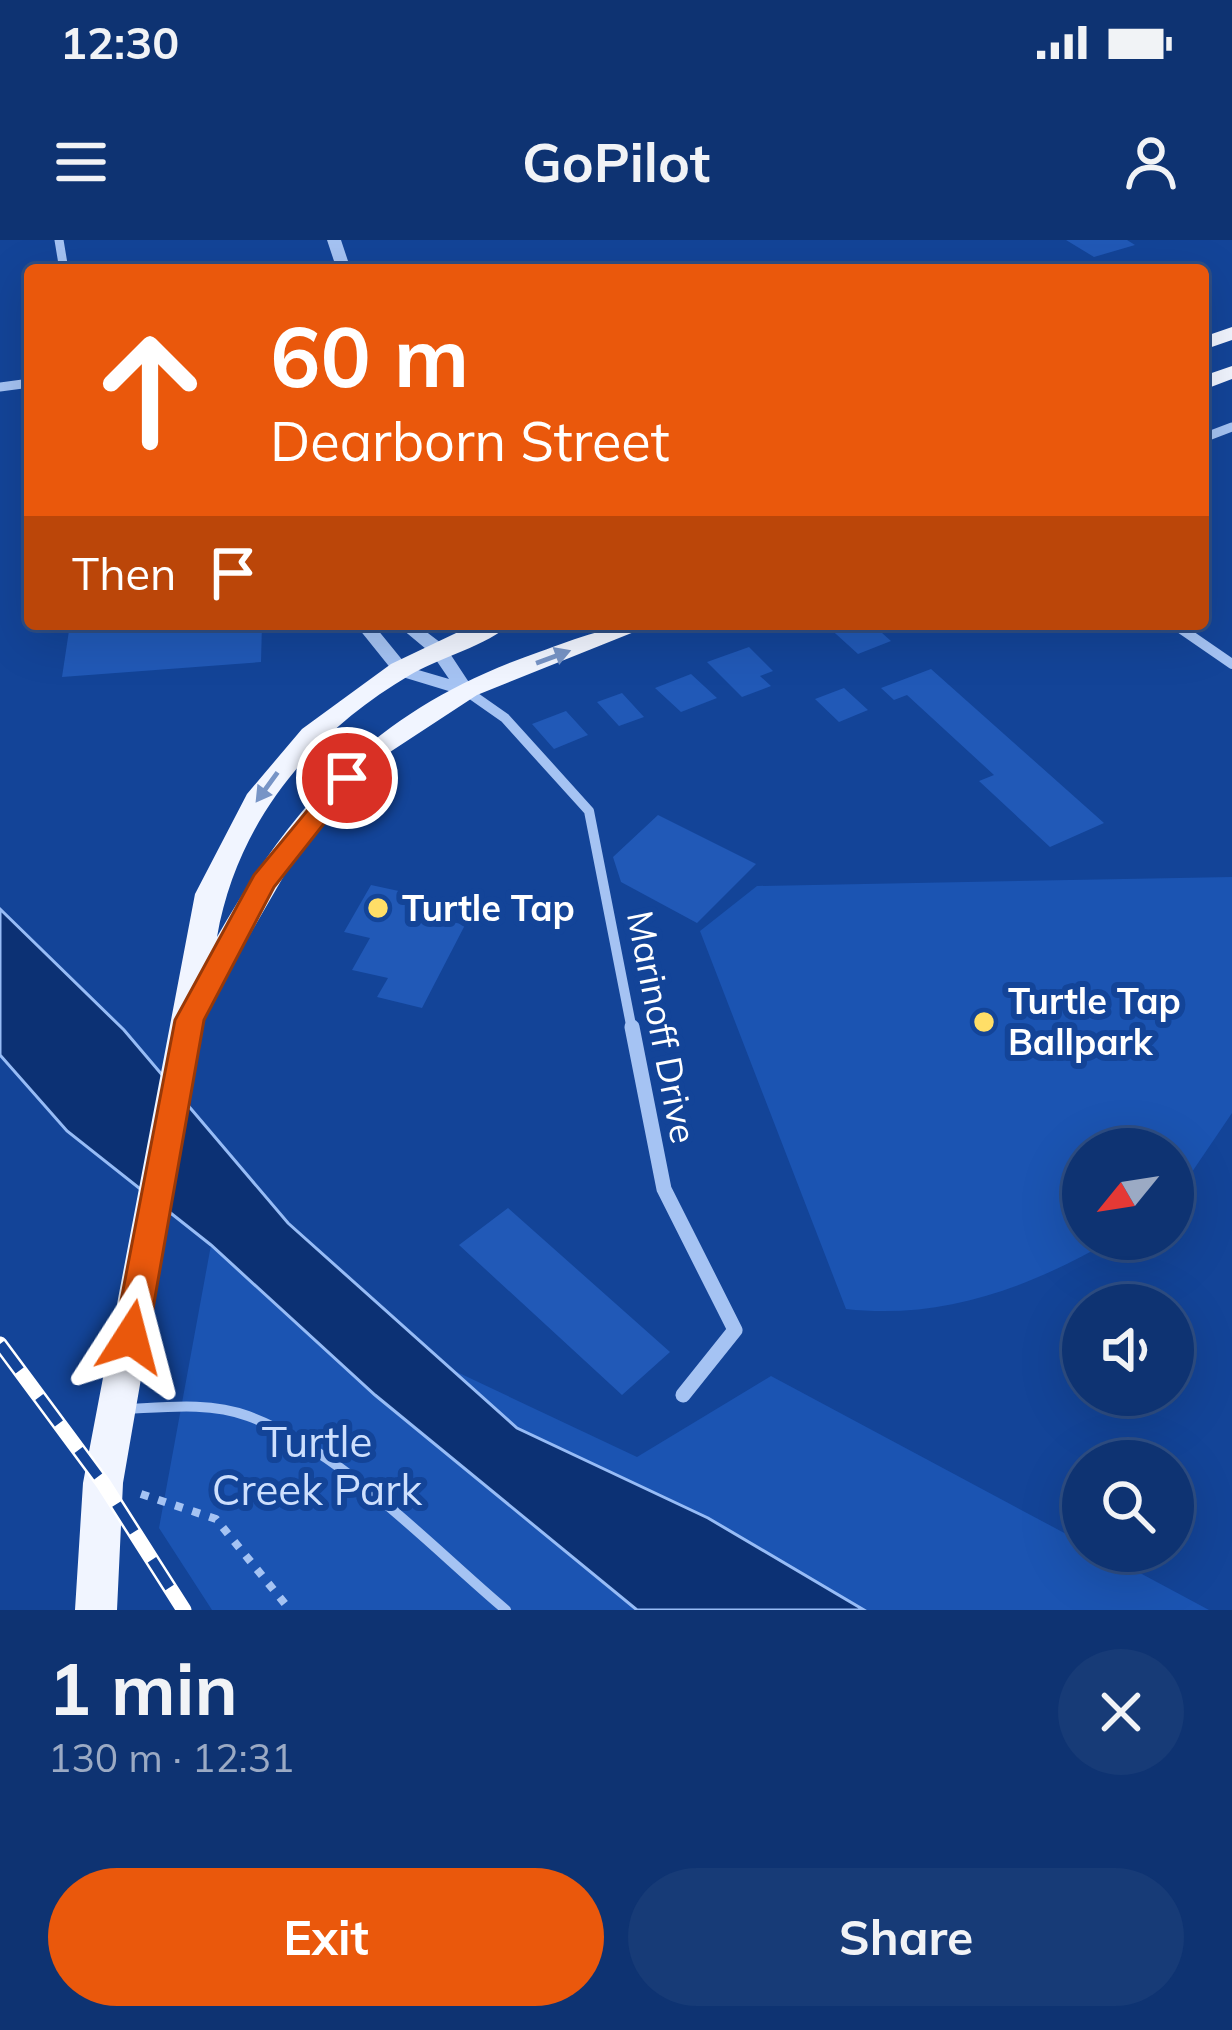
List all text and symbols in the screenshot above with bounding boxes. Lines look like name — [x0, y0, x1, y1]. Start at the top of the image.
text: 12:30 — [60, 14, 179, 70]
text: GoPilot — [522, 128, 710, 196]
icon: menu — [48, 129, 114, 195]
icon: person — [1118, 129, 1184, 195]
text: 60 m — [270, 303, 469, 408]
icon: ahead — [72, 312, 228, 468]
text: Dearborn Street — [270, 407, 670, 475]
icon: arrive — [200, 540, 266, 606]
text: Then — [72, 545, 176, 601]
one-way arrow — [535, 647, 571, 666]
pin — [296, 727, 398, 829]
icon: arrive — [314, 745, 380, 811]
one-way arrow — [256, 771, 280, 802]
place label: Turtle Tap — [402, 885, 575, 930]
marker: Turtle Tap — [365, 895, 391, 921]
street label: Marinoff Drive — [618, 907, 707, 1147]
place label: Turtle Tap Ballpark — [1008, 978, 1181, 1064]
marker: Turtle Tap Ballpark — [971, 1009, 997, 1035]
north arrow — [1062, 1128, 1194, 1260]
map controls — [1062, 1128, 1194, 1572]
position arrow — [68, 1274, 194, 1400]
button: sound — [1062, 1284, 1194, 1416]
park label: Turtle Creek Park — [212, 1415, 423, 1516]
button: search — [1062, 1440, 1194, 1572]
text: 1 min — [48, 1643, 238, 1733]
button: close — [1058, 1649, 1184, 1775]
text: 130 m · 12:31 — [48, 1733, 294, 1782]
button: Exit — [48, 1868, 604, 2006]
button: Share — [628, 1868, 1184, 2006]

